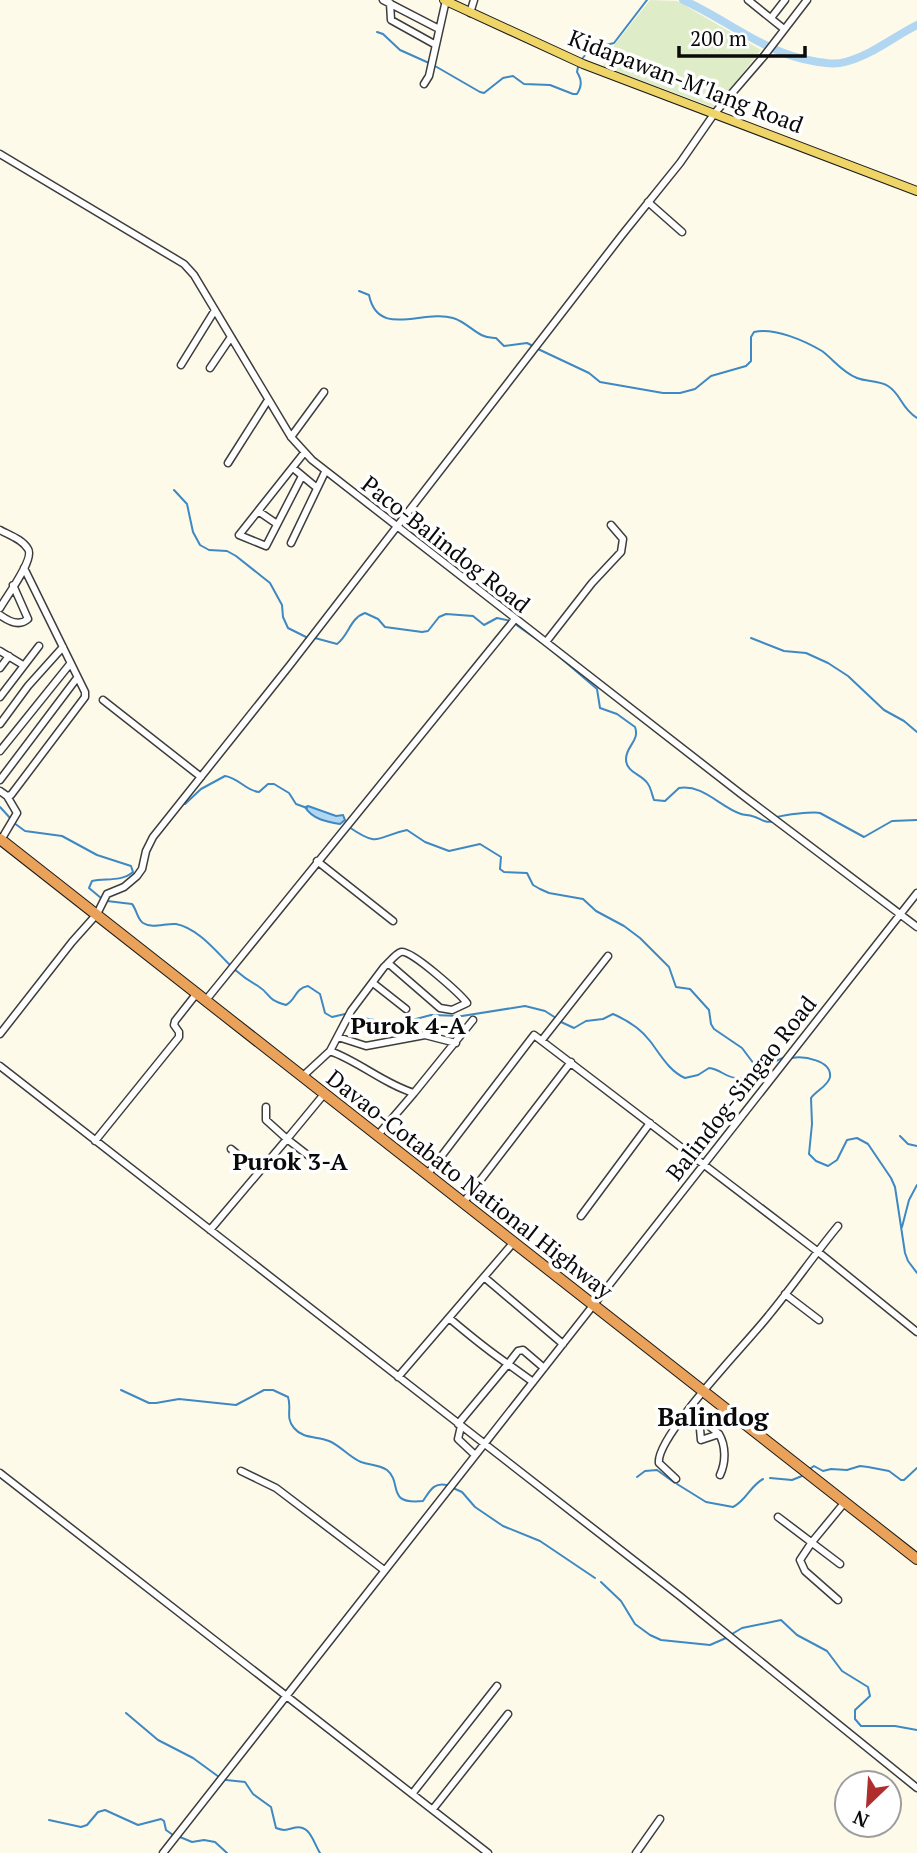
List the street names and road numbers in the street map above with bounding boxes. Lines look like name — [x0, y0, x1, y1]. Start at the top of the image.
street label: Kidapawan-M'lang Road — [564, 22, 808, 140]
street label: Paco-Balindog Road — [355, 468, 537, 620]
street label: Balindog-Singao Road — [659, 989, 823, 1187]
street label: Davao-Cotabato National Highway — [321, 1062, 620, 1306]

